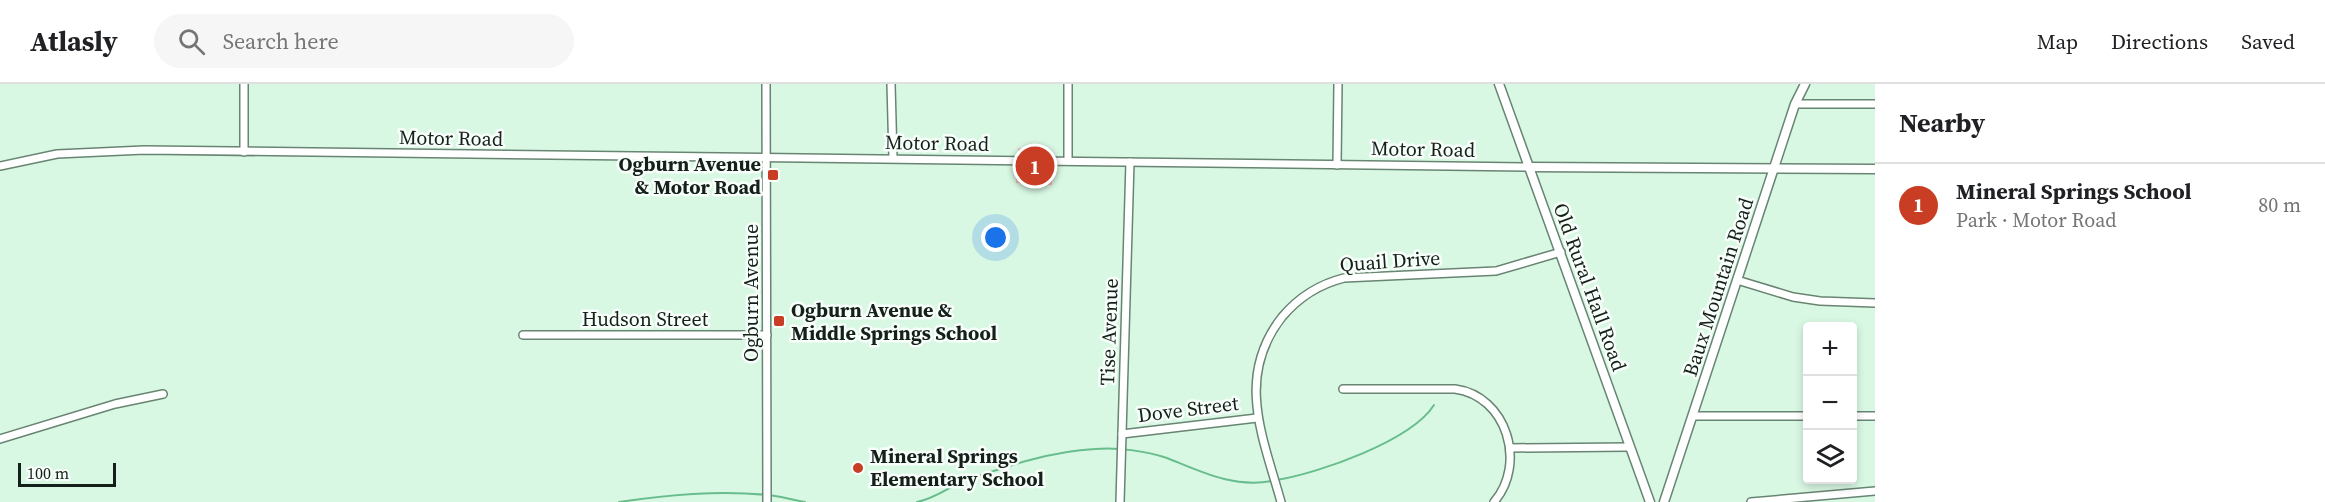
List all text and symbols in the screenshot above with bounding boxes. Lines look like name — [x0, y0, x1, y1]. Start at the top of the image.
search box — [154, 14, 574, 68]
text: Atlasly — [30, 22, 118, 60]
icon: search — [175, 25, 208, 58]
text: Search here — [223, 26, 339, 56]
text: Map — [2037, 27, 2078, 56]
text: Directions — [2111, 27, 2208, 56]
text: Saved — [2241, 27, 2295, 56]
text: Nearby — [1899, 105, 1985, 141]
street label: Motor Road — [399, 123, 504, 153]
street label: Motor Road — [885, 128, 990, 158]
street label: Motor Road — [1371, 134, 1476, 164]
pin: 1 — [1016, 144, 1054, 188]
place label: Ogburn Avenue & Motor Road — [619, 150, 761, 201]
marker: Ogburn Avenue & Motor Road — [766, 168, 780, 182]
text: Mineral Springs School — [1956, 176, 2192, 206]
text: 1 — [1913, 191, 1924, 219]
text: 80 m — [2258, 191, 2301, 219]
street label: Baux Mountain Road — [1676, 193, 1760, 380]
street label: Old Rural Hall Road — [1547, 199, 1634, 376]
text: Park · Motor Road — [1956, 206, 2117, 234]
your location — [981, 223, 1010, 252]
street label: Ogburn Avenue — [737, 224, 765, 362]
street label: Quail Drive — [1339, 244, 1441, 278]
street label: Tise Avenue — [1093, 278, 1125, 386]
place label: Ogburn Avenue & Middle Springs School — [791, 296, 997, 347]
street label: Hudson Street — [582, 305, 709, 333]
marker: Ogburn Avenue & Middle Springs School — [772, 314, 786, 328]
map controls — [1803, 322, 1857, 484]
button: + — [1803, 322, 1857, 376]
button: − — [1803, 376, 1857, 430]
street label: Dove Street — [1136, 389, 1241, 429]
button: layers — [1803, 430, 1857, 484]
place label: Mineral Springs Elementary School — [870, 442, 1044, 493]
scale bar — [18, 460, 116, 488]
marker: Mineral Springs Elementary School — [851, 461, 865, 475]
text: 100 m — [27, 462, 69, 484]

